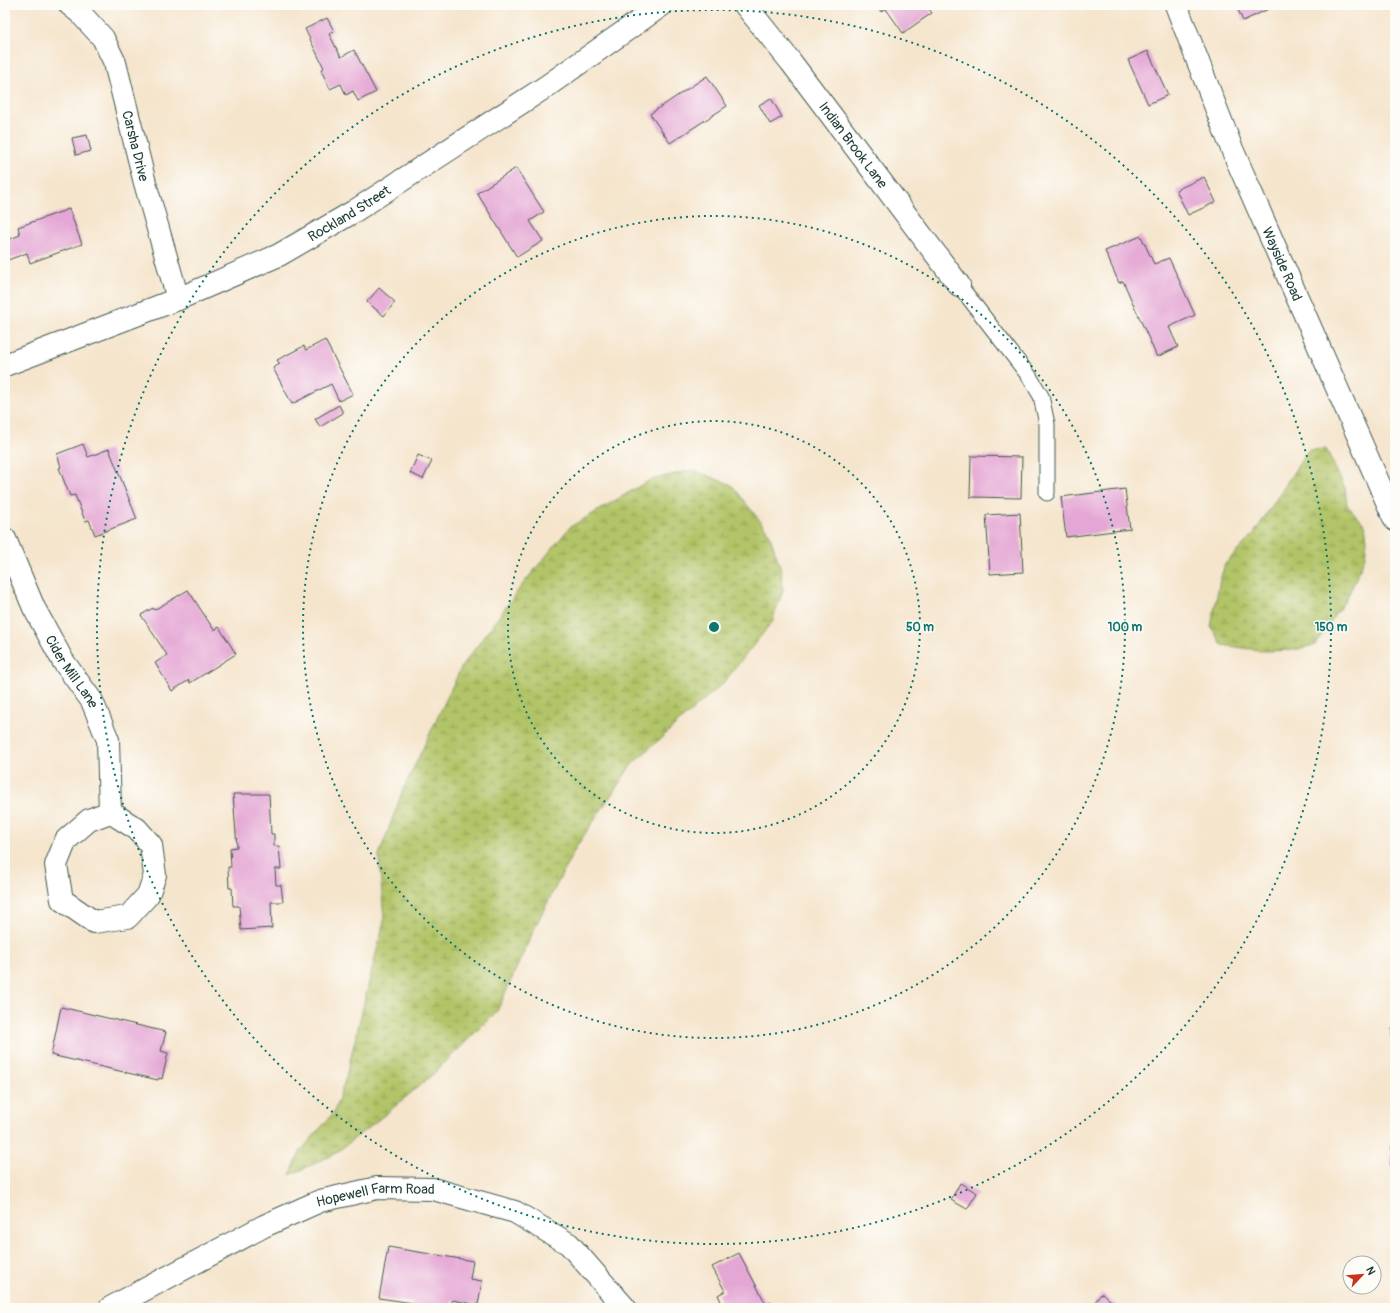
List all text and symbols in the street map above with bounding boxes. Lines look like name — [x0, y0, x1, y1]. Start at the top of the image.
street label: Indian Brook Lane — [815, 99, 891, 192]
street label: Carsha Drive — [118, 109, 152, 183]
street label: Rockland Street — [305, 182, 394, 245]
street label: Wayside Road — [1258, 224, 1306, 304]
centre of rings — [707, 620, 721, 634]
text: 50 m — [906, 620, 934, 635]
text: 100 m — [1108, 620, 1143, 635]
text: 150 m — [1315, 620, 1348, 635]
street label: Cider Mill Lane — [41, 632, 102, 710]
street label: Hopewell Farm Road — [315, 1180, 435, 1211]
north arrow — [1342, 1255, 1382, 1295]
text: N — [1363, 1265, 1378, 1278]

